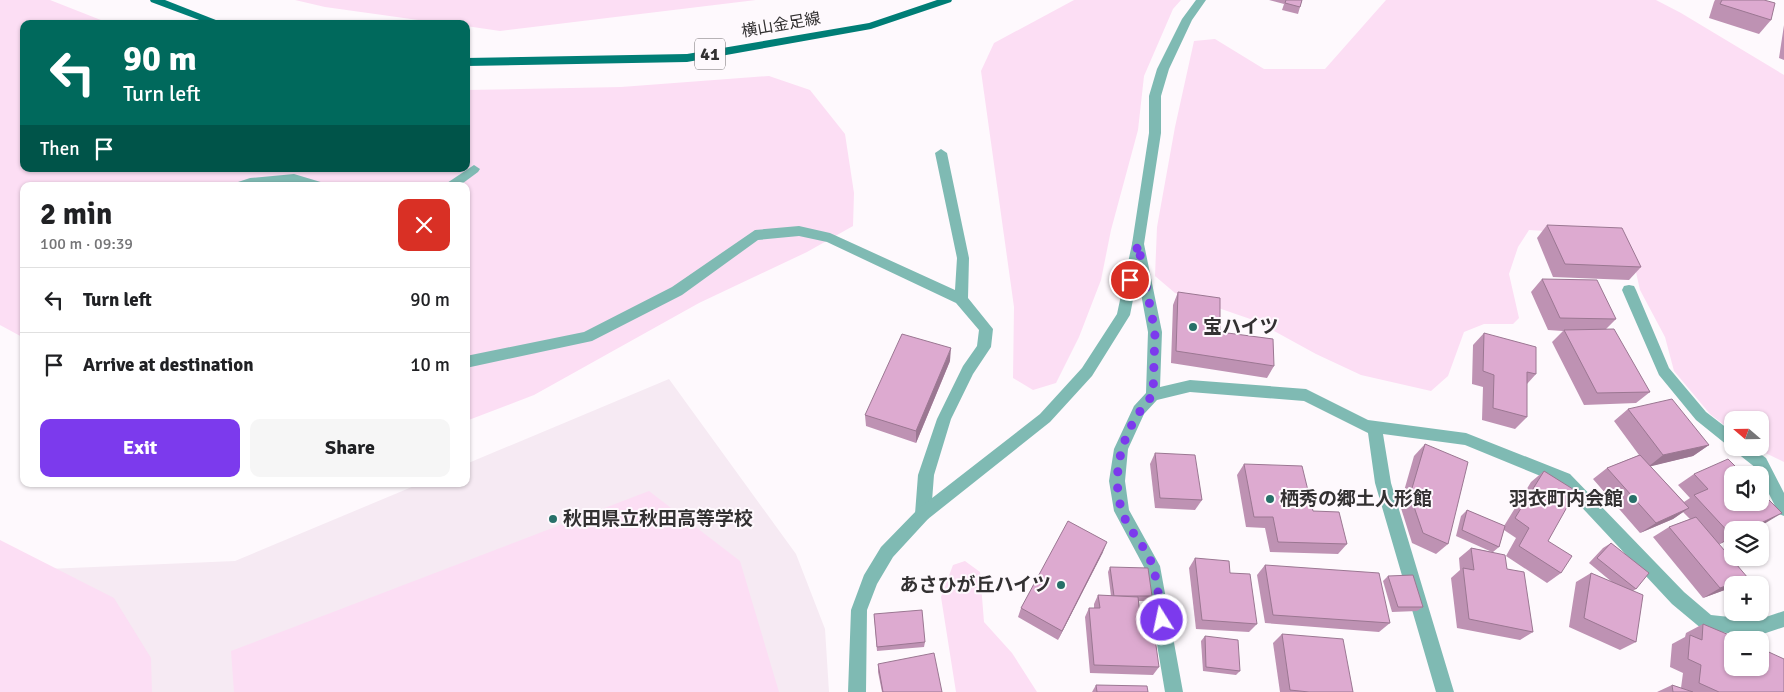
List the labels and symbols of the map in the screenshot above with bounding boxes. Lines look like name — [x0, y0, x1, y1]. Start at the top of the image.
street label: 横山金足線 — [740, 8, 822, 42]
road number: 41 — [695, 39, 725, 70]
pin — [1109, 259, 1151, 301]
place label: 宝ハイツ — [1203, 315, 1279, 339]
marker: 宝ハイツ — [1187, 321, 1199, 333]
north arrow — [1724, 411, 1769, 456]
place label: 栖秀の郷土人形館 — [1280, 487, 1432, 511]
place label: 羽衣町内会館 — [1509, 487, 1623, 511]
marker: 栖秀の郷土人形館 — [1264, 493, 1276, 505]
marker: 羽衣町内会館 — [1627, 493, 1639, 505]
place label: 秋田県立秋田高等学校 — [563, 507, 753, 531]
marker: 秋田県立秋田高等学校 — [547, 513, 559, 525]
place label: あさひが丘ハイツ — [899, 573, 1051, 597]
marker: あさひが丘ハイツ — [1055, 579, 1067, 591]
position arrow — [1135, 593, 1187, 645]

